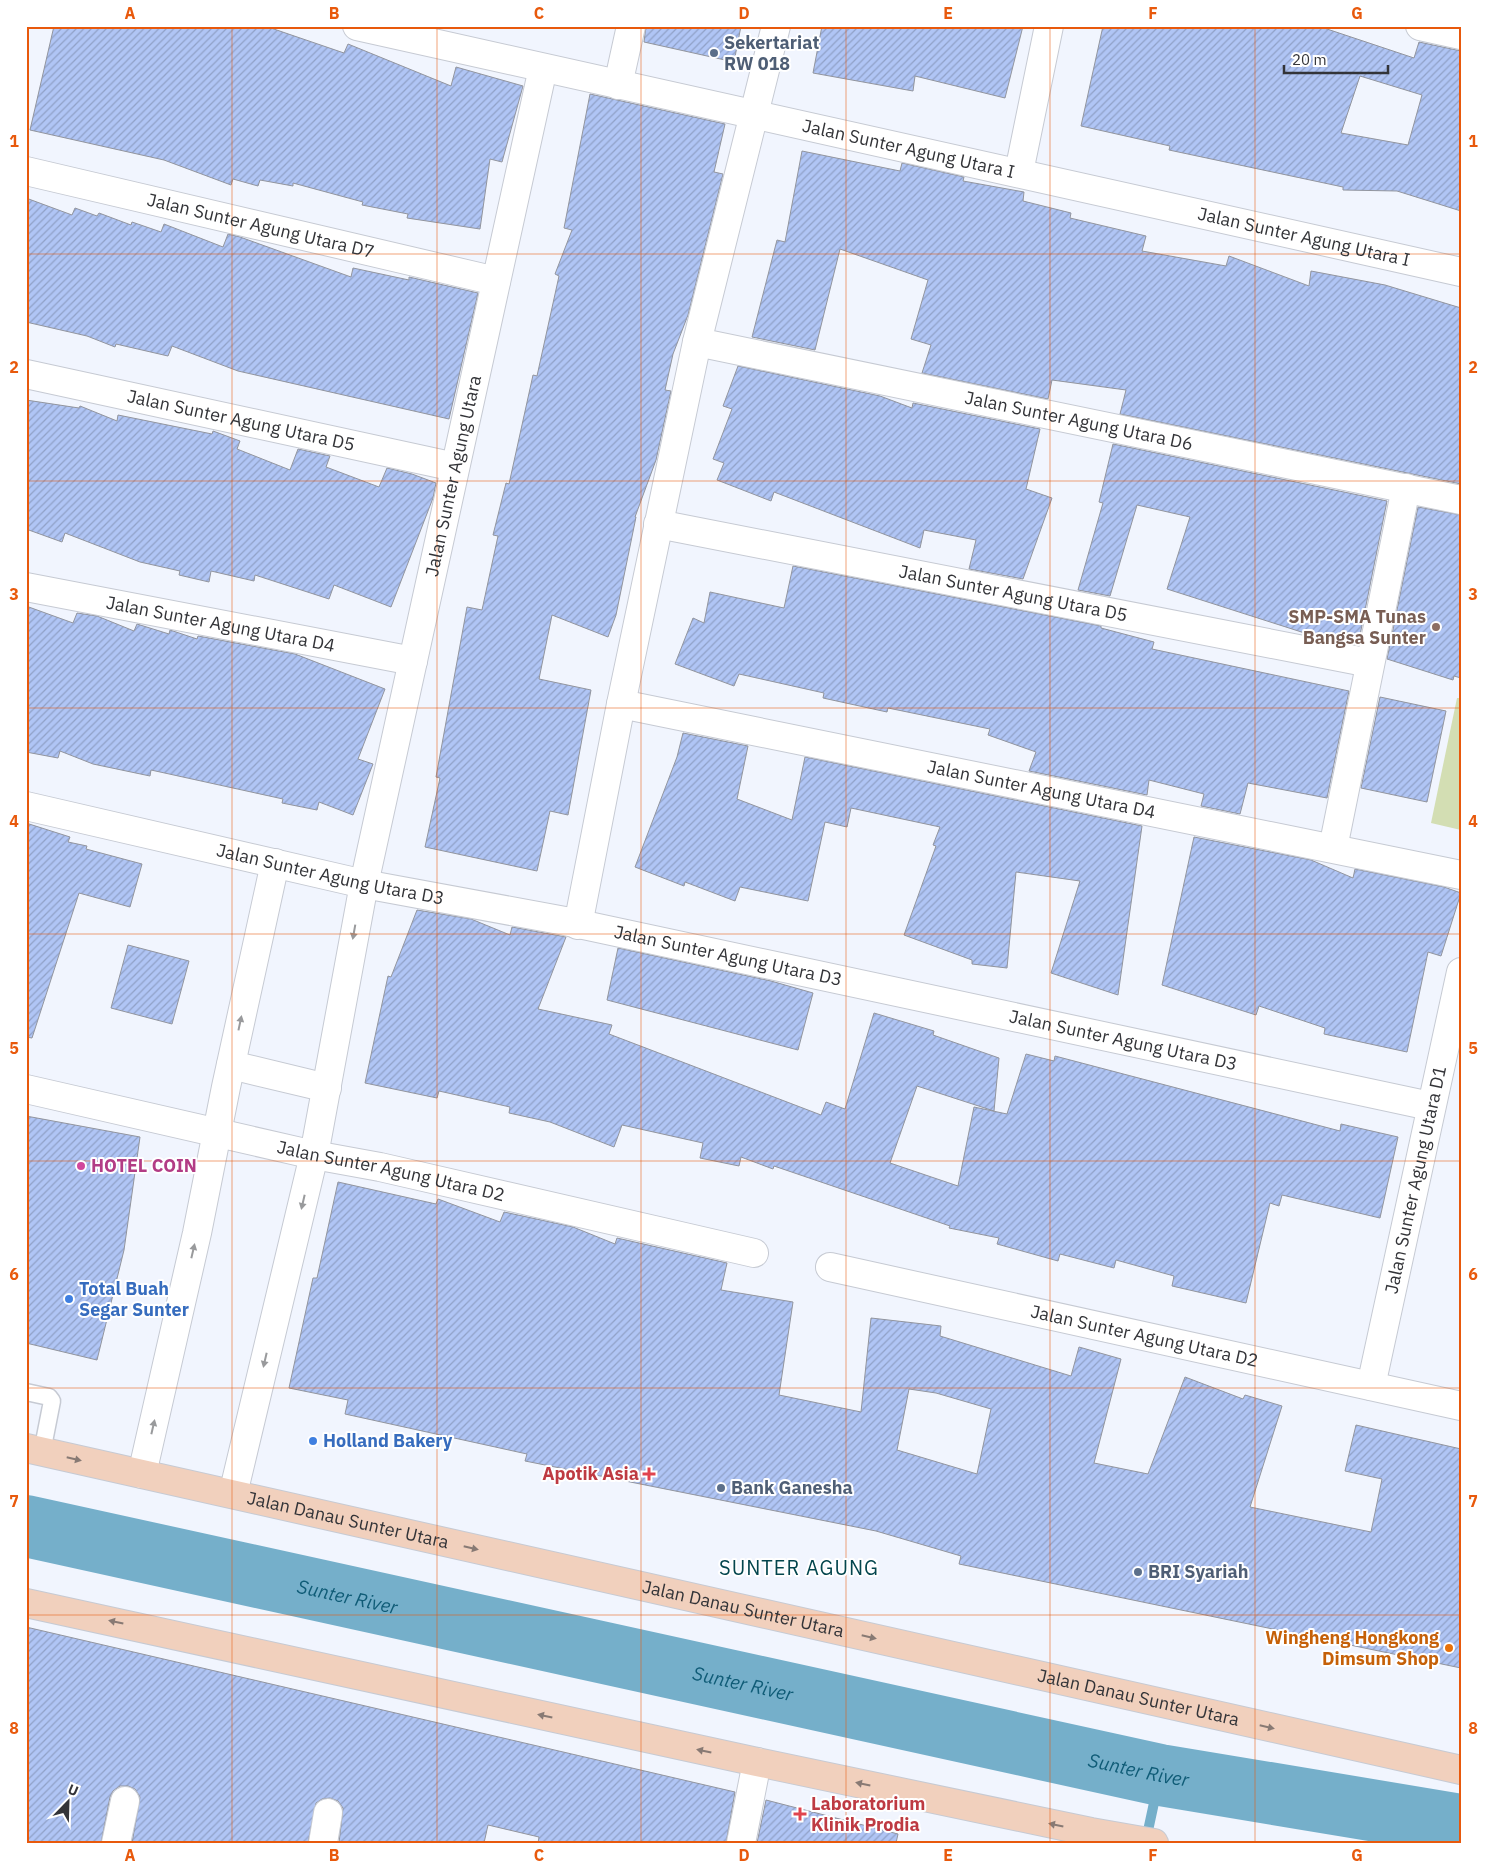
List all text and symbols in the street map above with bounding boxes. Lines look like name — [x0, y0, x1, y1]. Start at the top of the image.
text: A — [125, 3, 136, 23]
text: B — [329, 3, 340, 23]
text: C — [534, 3, 544, 23]
text: D — [738, 3, 750, 23]
text: E — [943, 3, 953, 23]
text: F — [1148, 3, 1158, 23]
text: G — [1351, 3, 1363, 23]
place label: Sekertariat RW 018 — [724, 31, 819, 75]
scale bar — [1284, 42, 1388, 74]
marker: Sekertariat RW 018 — [708, 47, 720, 59]
text: 20 m — [1292, 50, 1327, 69]
street label: Jalan Sunter Agung Utara I — [800, 114, 1017, 183]
text: 1 — [9, 131, 19, 151]
text: 1 — [1468, 131, 1478, 151]
street label: Jalan Sunter Agung Utara D7 — [145, 188, 377, 263]
street label: Jalan Sunter Agung Utara I — [1196, 202, 1412, 271]
text: 2 — [9, 357, 19, 377]
text: 2 — [1468, 357, 1478, 377]
street label: Jalan Sunter Agung Utara — [420, 373, 486, 578]
street label: Jalan Sunter Agung Utara D5 — [125, 384, 357, 456]
street label: Jalan Sunter Agung Utara D6 — [963, 386, 1195, 455]
street label: Jalan Sunter Agung Utara D5 — [897, 559, 1130, 626]
text: 3 — [9, 584, 19, 604]
text: 3 — [1468, 584, 1478, 604]
street label: Jalan Sunter Agung Utara D4 — [104, 591, 337, 657]
place label: SMP-SMA Tunas Bangsa Sunter — [1288, 605, 1426, 649]
marker: SMP-SMA Tunas Bangsa Sunter — [1430, 621, 1442, 633]
street label: Jalan Sunter Agung Utara D4 — [925, 755, 1158, 824]
text: 4 — [9, 811, 19, 831]
text: 4 — [1468, 811, 1478, 831]
street label: Jalan Sunter Agung Utara D3 — [214, 838, 446, 910]
street label: Jalan Sunter Agung Utara D3 — [612, 920, 844, 991]
one-way arrow — [350, 924, 358, 940]
street label: Jalan Sunter Agung Utara D3 — [1007, 1004, 1239, 1075]
one-way arrow — [236, 1015, 244, 1030]
text: 5 — [9, 1038, 19, 1058]
text: 5 — [1468, 1038, 1478, 1058]
street label: Jalan Sunter Agung Utara D1 — [1379, 1064, 1451, 1296]
street label: Jalan Sunter Agung Utara D2 — [275, 1135, 507, 1206]
place label: HOTEL COIN — [91, 1154, 197, 1177]
marker: HOTEL COIN — [75, 1160, 87, 1172]
one-way arrow — [299, 1195, 307, 1210]
one-way arrow — [189, 1244, 197, 1259]
text: 6 — [9, 1264, 19, 1284]
text: 6 — [1468, 1264, 1478, 1284]
place label: Total Buah Segar Sunter — [79, 1277, 189, 1321]
marker: Total Buah Segar Sunter — [63, 1293, 75, 1305]
street label: Jalan Sunter Agung Utara D2 — [1029, 1300, 1261, 1372]
one-way arrow — [261, 1353, 269, 1368]
one-way arrow — [149, 1419, 157, 1434]
place label: Holland Bakery — [323, 1429, 453, 1452]
marker: Holland Bakery — [307, 1435, 319, 1447]
one-way arrow — [66, 1455, 81, 1463]
place label: Apotik Asia — [542, 1462, 639, 1485]
marker: Apotik Asia — [643, 1468, 655, 1480]
place label: Bank Ganesha — [731, 1476, 853, 1499]
marker: Bank Ganesha — [715, 1482, 727, 1494]
street label: Jalan Danau Sunter Utara — [245, 1486, 452, 1554]
text: 7 — [9, 1491, 19, 1511]
text: 7 — [1468, 1491, 1478, 1511]
one-way arrow — [464, 1544, 479, 1552]
district label: SUNTER AGUNG — [719, 1554, 879, 1581]
place label: BRI Syariah — [1148, 1560, 1248, 1583]
marker: BRI Syariah — [1132, 1566, 1144, 1578]
water label: Sunter River — [295, 1574, 401, 1619]
street label: Jalan Danau Sunter Utara — [640, 1575, 847, 1642]
one-way arrow — [109, 1618, 124, 1626]
place label: Wingheng Hongkong Dimsum Shop — [1265, 1626, 1439, 1670]
one-way arrow — [862, 1633, 877, 1641]
marker: Wingheng Hongkong Dimsum Shop — [1443, 1642, 1455, 1654]
water label: Sunter River — [690, 1661, 796, 1706]
street label: Jalan Danau Sunter Utara — [1035, 1663, 1242, 1731]
one-way arrow — [538, 1712, 553, 1720]
text: 8 — [9, 1718, 19, 1738]
text: 8 — [1468, 1718, 1478, 1738]
one-way arrow — [1259, 1723, 1274, 1731]
one-way arrow — [696, 1746, 712, 1754]
water label: Sunter River — [1086, 1748, 1192, 1792]
north arrow — [42, 1776, 92, 1826]
text: U — [65, 1780, 81, 1800]
one-way arrow — [855, 1780, 871, 1788]
place label: Laboratorium Klinik Prodia — [811, 1792, 925, 1836]
marker: Laboratorium Klinik Prodia — [793, 1807, 807, 1821]
one-way arrow — [1048, 1820, 1064, 1828]
text: A — [125, 1845, 136, 1865]
text: B — [329, 1845, 340, 1865]
text: C — [534, 1845, 544, 1865]
text: D — [738, 1845, 750, 1865]
text: E — [943, 1845, 953, 1865]
text: F — [1148, 1845, 1158, 1865]
text: G — [1351, 1845, 1363, 1865]

